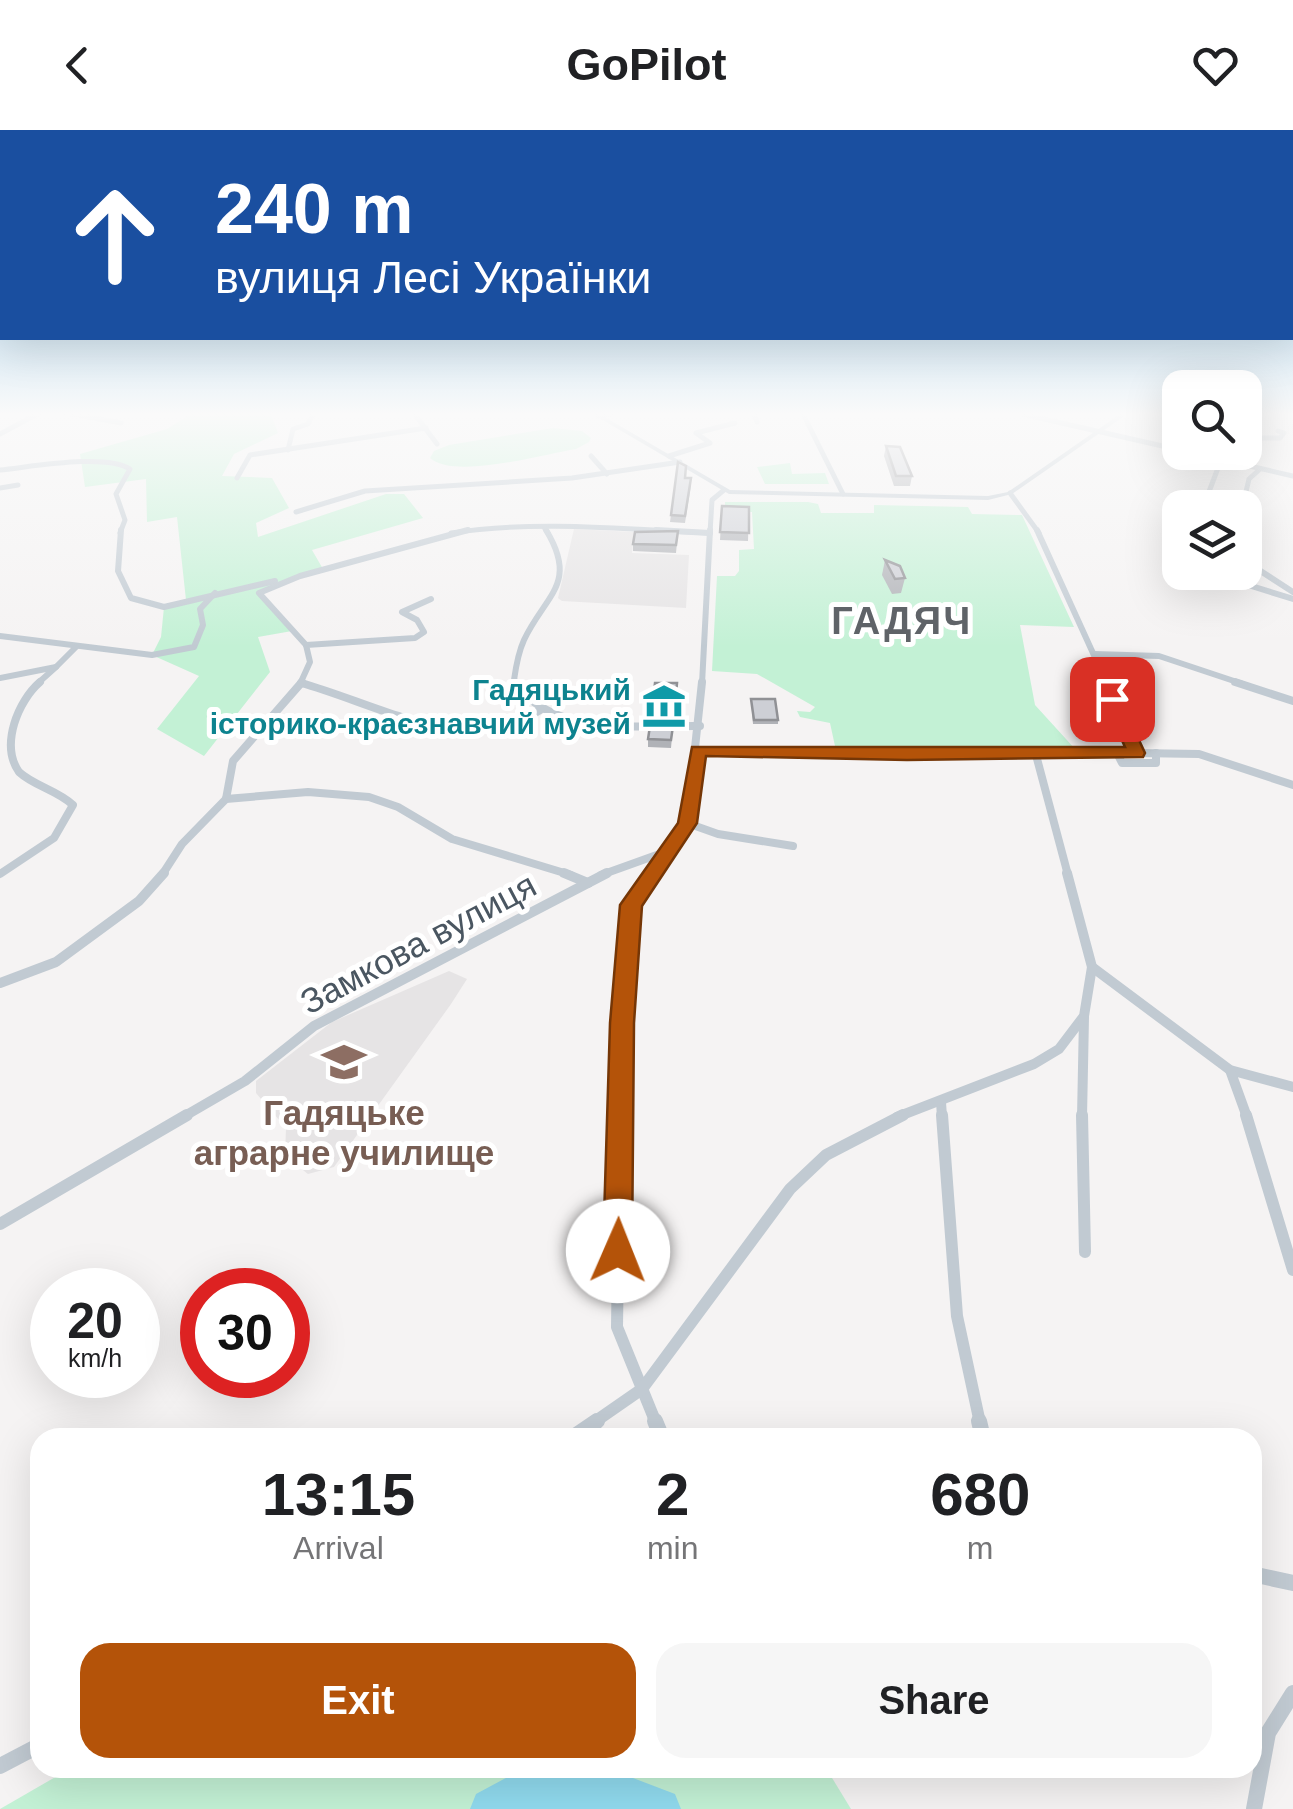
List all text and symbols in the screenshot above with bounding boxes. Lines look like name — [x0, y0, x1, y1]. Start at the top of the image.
icon: back — [50, 38, 105, 93]
icon: heart — [1188, 38, 1243, 93]
text: GoPilot — [567, 39, 726, 90]
icon: ahead — [50, 170, 180, 300]
text: 240 m — [215, 170, 413, 248]
text: вулиця Лесі Українки — [215, 252, 652, 303]
map controls — [1162, 370, 1262, 590]
button: search — [1162, 370, 1262, 470]
button: layers — [1162, 490, 1262, 590]
district label: ГАДЯЧ — [831, 600, 973, 642]
pin — [1070, 657, 1155, 742]
icon: arrive — [1085, 672, 1140, 727]
place label: Гадяцький історико-краєзнавчий музей — [210, 673, 631, 740]
museum icon: Гадяцький історико-краєзнавчий музей — [640, 682, 688, 730]
street label: Замкова вулиця — [294, 865, 542, 1021]
school or university icon: Гадяцьке аграрне училище — [320, 1038, 368, 1086]
place label: Гадяцьке аграрне училище — [194, 1093, 494, 1172]
position arrow — [566, 1199, 670, 1303]
speed limit sign: 30 — [180, 1268, 310, 1398]
text: 20 — [67, 1293, 123, 1349]
text: km/h — [68, 1344, 122, 1372]
text: 13:15 — [262, 1461, 415, 1528]
text: 2 — [656, 1461, 689, 1528]
text: 680 — [930, 1461, 1030, 1528]
text: Arrival — [293, 1530, 384, 1566]
text: min — [647, 1530, 698, 1566]
text: m — [967, 1530, 994, 1566]
button: Exit — [80, 1643, 636, 1758]
button: Share — [656, 1643, 1212, 1758]

